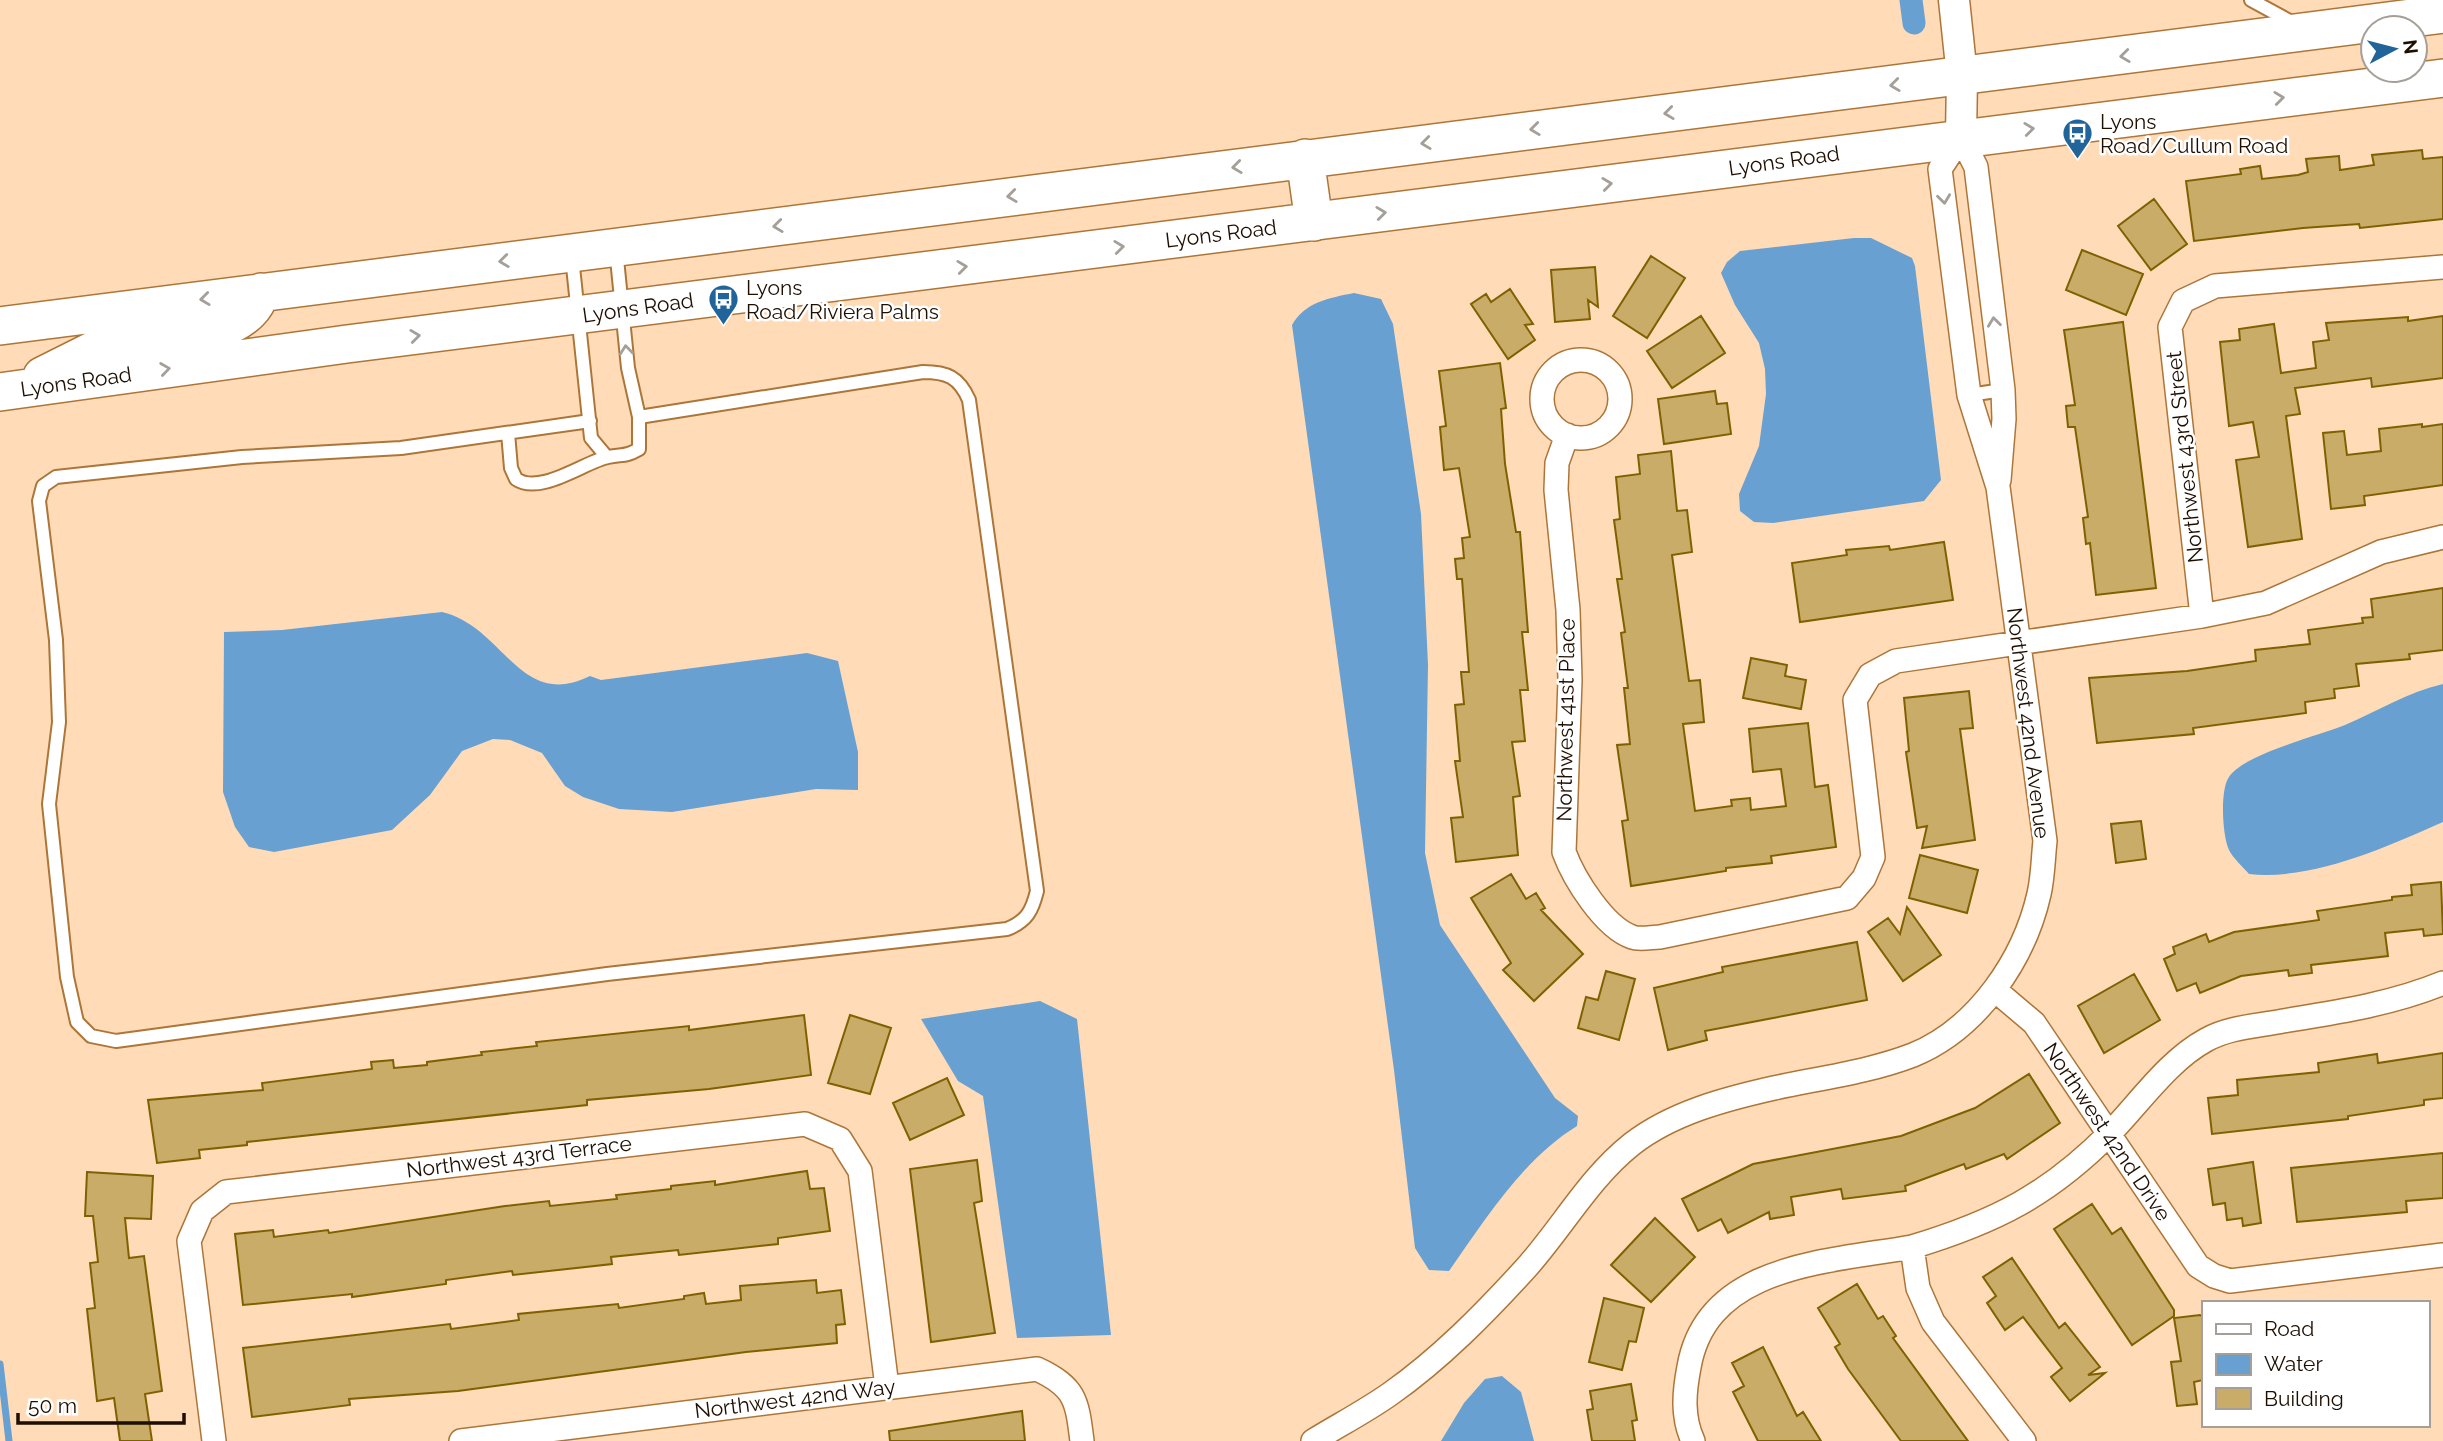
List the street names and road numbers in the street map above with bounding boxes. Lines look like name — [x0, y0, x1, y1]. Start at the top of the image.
street label: Lyons Road — [1727, 140, 1841, 181]
street label: Lyons Road — [1164, 214, 1278, 253]
street label: Lyons Road — [581, 287, 695, 328]
street label: Northwest 43rd Street — [2161, 350, 2208, 564]
street label: Lyons Road — [19, 361, 133, 402]
street label: Northwest 42nd Avenue — [2002, 606, 2055, 840]
street label: Northwest 41st Place — [1551, 618, 1580, 822]
street label: Northwest 42nd Drive — [2038, 1038, 2176, 1226]
street label: Northwest 43rd Terrace — [405, 1130, 633, 1183]
street label: Northwest 42nd Way — [693, 1374, 897, 1423]

